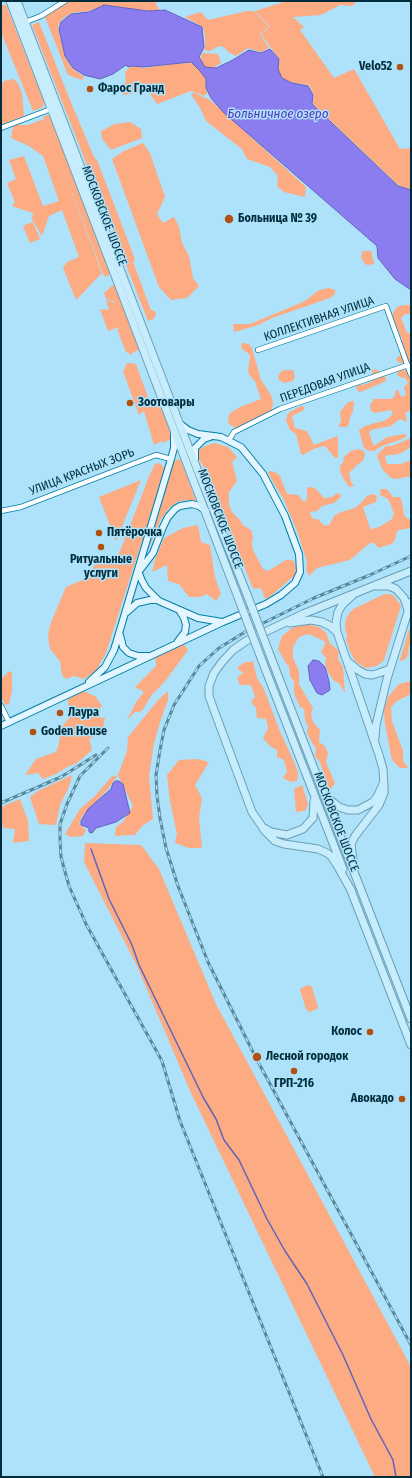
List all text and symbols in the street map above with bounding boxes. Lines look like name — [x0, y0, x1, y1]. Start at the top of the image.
place label: Velo52 — [359, 60, 392, 74]
marker: Velo52 — [395, 62, 405, 72]
place label: Фарос Гранд — [98, 82, 164, 96]
marker: Фарос Гранд — [85, 84, 95, 94]
water label: Больничное озеро — [227, 106, 329, 122]
street label: МОСКОВСКОЕ ШОССЕ — [78, 164, 130, 268]
place label: Больница № 39 — [238, 212, 317, 226]
marker: Больница № 39 — [223, 213, 235, 225]
street label: КОЛЛЕКТИВНАЯ УЛИЦА — [262, 293, 376, 345]
street label: ПЕРЕДОВАЯ УЛИЦА — [278, 360, 372, 406]
place label: Зоотовары — [138, 396, 194, 410]
marker: Зоотовары — [125, 398, 135, 408]
street label: УЛИЦА КРАСНЫХ ЗОРЬ — [28, 445, 136, 499]
street label: МОСКОВСКОЕ ШОССЕ — [194, 467, 246, 571]
place label: Пятёрочка — [107, 526, 162, 540]
marker: Пятёрочка — [94, 528, 104, 538]
marker: Ритуальные услуги — [96, 542, 106, 552]
place label: Ритуальные услуги — [70, 553, 132, 581]
place label: Лаура — [68, 706, 99, 720]
marker: Лаура — [55, 708, 65, 718]
place label: Goden House — [41, 725, 107, 739]
marker: Goden House — [28, 727, 38, 737]
street label: МОСКОВСКОЕ ШОССЕ — [310, 770, 362, 874]
place label: Колос — [331, 1025, 362, 1039]
marker: Колос — [365, 1027, 375, 1037]
place label: Лесной городок — [266, 1050, 348, 1064]
marker: Лесной городок — [251, 1051, 263, 1063]
marker: ГРП-216 — [289, 1066, 299, 1076]
place label: ГРП-216 — [274, 1077, 314, 1091]
place label: Авокадо — [351, 1092, 394, 1106]
marker: Авокадо — [397, 1094, 407, 1104]

